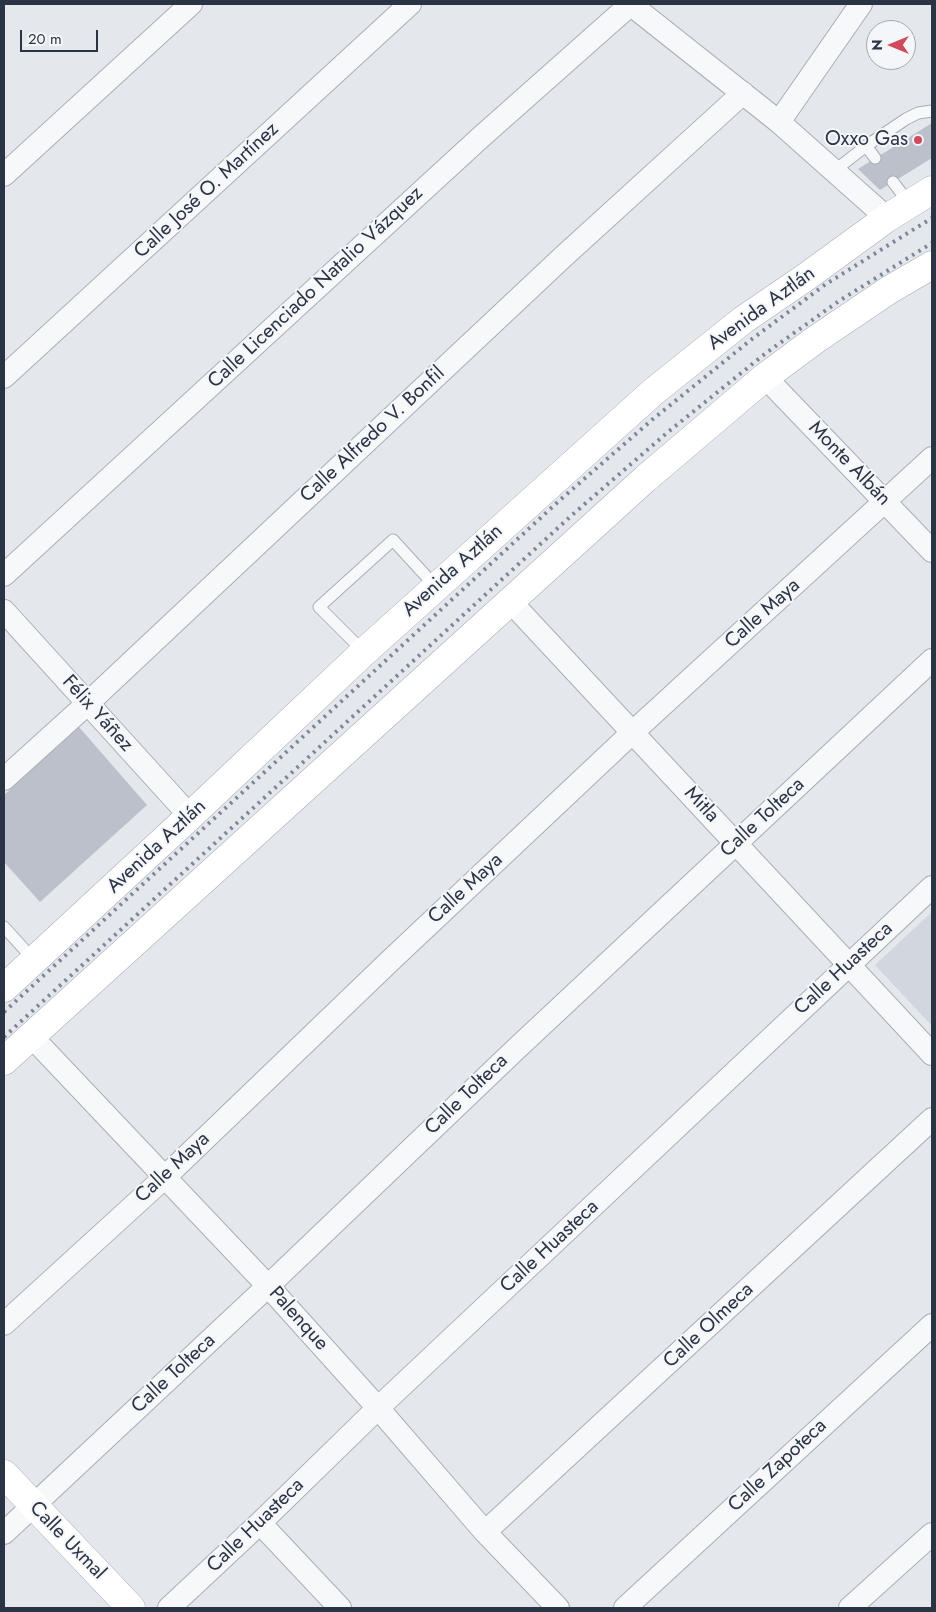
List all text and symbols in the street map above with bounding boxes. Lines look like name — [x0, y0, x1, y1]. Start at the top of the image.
scale bar — [22, 20, 100, 52]
north arrow — [866, 20, 916, 70]
text: 20 m — [28, 28, 62, 50]
text: N — [867, 39, 887, 51]
street label: Calle José O. Martínez — [130, 118, 284, 264]
place label: Oxxo Gas — [825, 128, 908, 152]
marker: Oxxo Gas — [912, 134, 924, 146]
street label: Calle Licenciado Natalio Vázquez — [204, 182, 428, 394]
street label: Avenida Aztlán — [704, 262, 820, 356]
street label: Calle Alfredo V. Bonfil — [296, 362, 450, 508]
street label: Monte Albán — [803, 417, 895, 511]
street label: Avenida Aztlán — [398, 520, 508, 622]
street label: Calle Maya — [720, 574, 806, 654]
street label: Félix Yáñez — [56, 671, 138, 757]
street label: Calle Tolteca — [716, 773, 810, 863]
street label: Mitla — [678, 782, 724, 828]
street label: Avenida Aztlán — [102, 795, 212, 899]
street label: Calle Maya — [424, 849, 508, 929]
street label: Calle Huasteca — [790, 917, 898, 1021]
street label: Calle Tolteca — [421, 1050, 513, 1140]
street label: Calle Maya — [131, 1128, 215, 1208]
street label: Calle Huasteca — [496, 1195, 604, 1299]
street label: Calle Olmeca — [659, 1278, 759, 1374]
street label: Palenque — [263, 1282, 333, 1356]
street label: Calle Tolteca — [127, 1329, 221, 1419]
street label: Calle Zapoteca — [724, 1414, 832, 1518]
street label: Calle Huasteca — [202, 1474, 310, 1578]
street label: Calle Uxmal — [24, 1497, 110, 1585]

